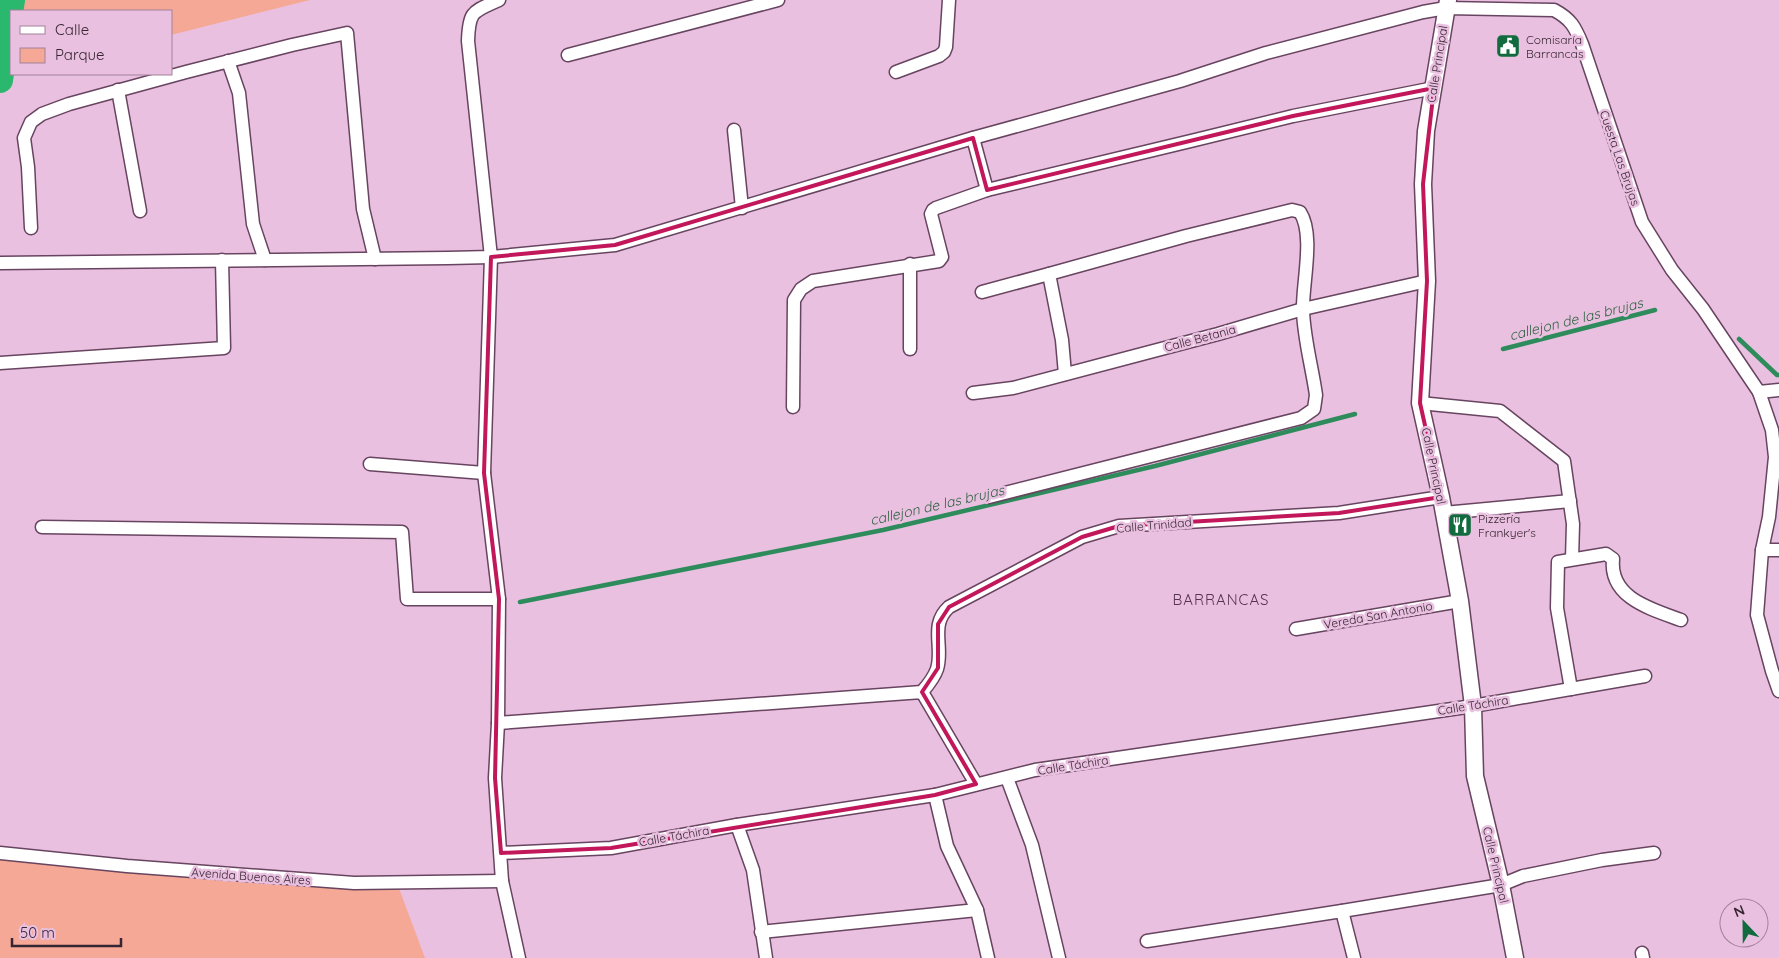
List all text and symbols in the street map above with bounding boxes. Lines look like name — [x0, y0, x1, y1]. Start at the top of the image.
legend — [10, 10, 172, 75]
text: Calle — [55, 20, 89, 39]
street label: Calle Principal — [1423, 24, 1451, 104]
place label: Comisaría Barrancas — [1526, 32, 1584, 61]
public building icon: Comisaría Barrancas — [1495, 33, 1521, 59]
text: Parque — [55, 45, 105, 64]
street label: Cuesta Las Brujas — [1597, 108, 1643, 208]
water label: callejon de las brujas — [1507, 293, 1646, 344]
street label: Calle Betania — [1163, 321, 1237, 355]
street label: Calle Principal — [1419, 426, 1449, 506]
water label: callejon de las brujas — [868, 480, 1007, 529]
place label: Pizzería Frankyer's — [1478, 511, 1536, 540]
restaurant icon: Pizzería Frankyer's — [1447, 512, 1473, 538]
street label: Calle Trinidad — [1116, 514, 1192, 536]
district label: BARRANCAS — [1172, 590, 1270, 609]
street label: Vereda San Antonio — [1322, 598, 1434, 632]
street label: Calle Táchira — [1437, 692, 1509, 718]
street label: Calle Táchira — [1037, 752, 1109, 778]
street label: Calle Táchira — [638, 822, 710, 850]
street label: Calle Principal — [1480, 825, 1512, 905]
street label: Avenida Buenos Aires — [191, 864, 311, 888]
north arrow — [1719, 898, 1769, 948]
text: N — [1731, 901, 1747, 921]
scale bar — [12, 916, 121, 948]
text: 50 m — [20, 923, 55, 942]

